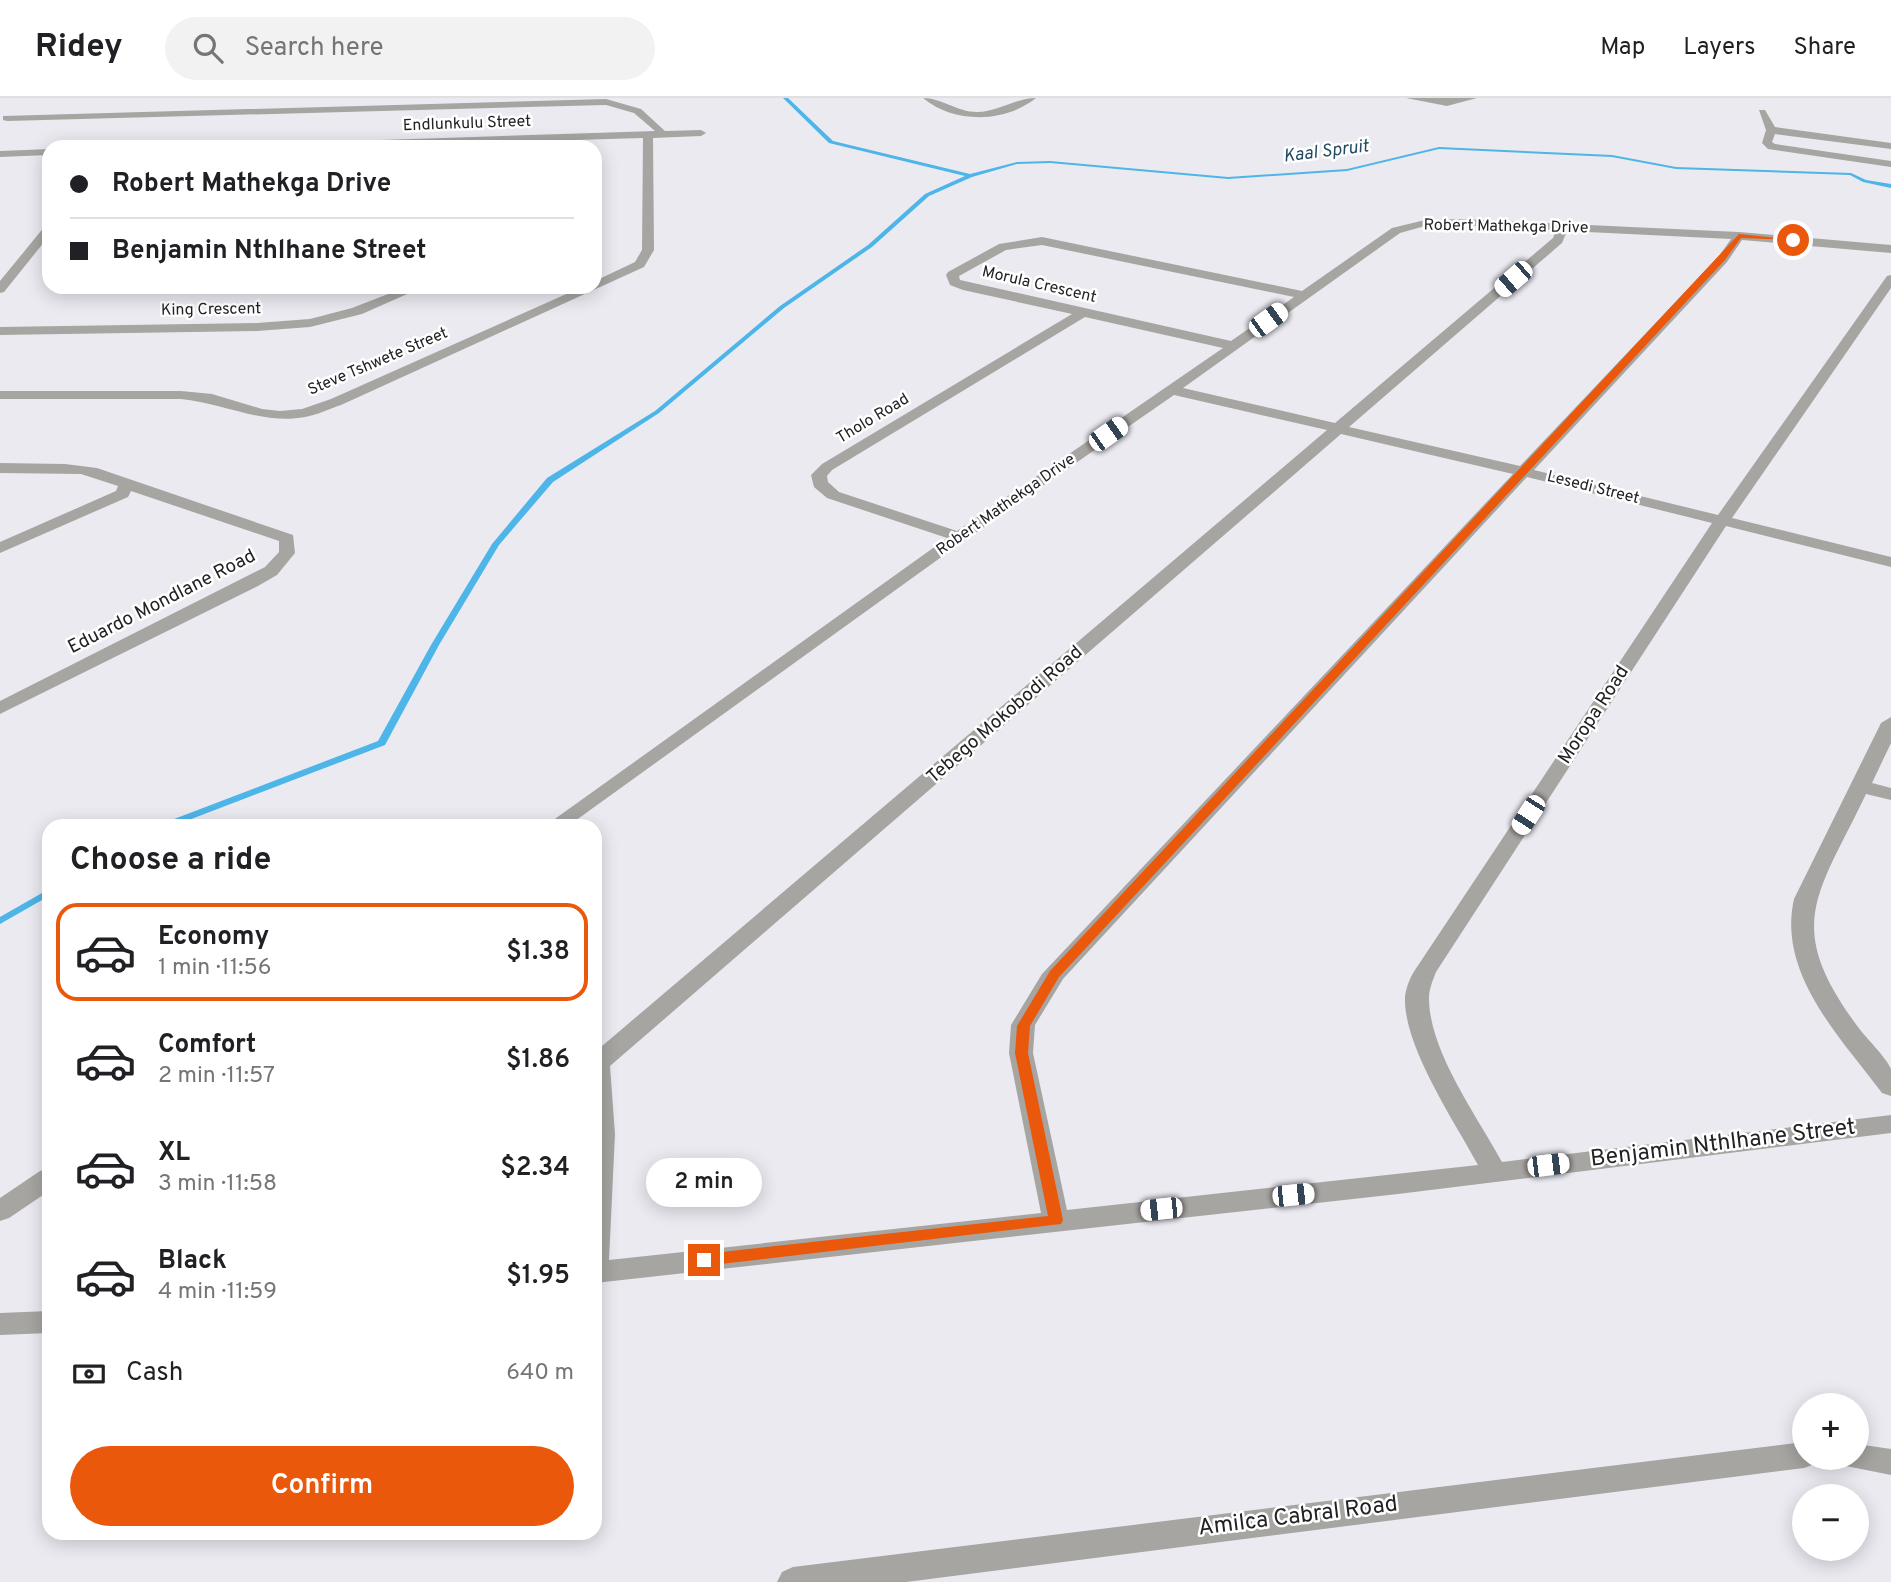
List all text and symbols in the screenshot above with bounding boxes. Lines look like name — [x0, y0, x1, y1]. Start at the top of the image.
search box — [165, 17, 655, 80]
text: Ridey — [35, 27, 123, 69]
icon: search — [189, 29, 227, 67]
text: Search here — [245, 32, 384, 65]
text: Map — [1600, 33, 1645, 63]
text: Layers — [1683, 33, 1755, 63]
text: Share — [1793, 33, 1856, 63]
street label: Endlunkulu Street — [403, 112, 531, 136]
water label: Kaal Spruit — [1282, 135, 1371, 169]
text: Robert Mathekga Drive — [112, 168, 391, 201]
street label: Robert Mathekga Drive — [1423, 216, 1589, 238]
route start — [1777, 224, 1809, 256]
text: Benjamin Nthlhane Street — [112, 235, 426, 268]
car — [1491, 257, 1536, 301]
street label: Morula Crescent — [980, 262, 1098, 308]
street label: King Crescent — [161, 299, 261, 321]
car — [1245, 299, 1292, 341]
street label: Steve Tshwete Street — [305, 323, 451, 401]
street label: Tholo Road — [833, 389, 913, 449]
car — [1085, 413, 1132, 455]
street label: Robert Mathekga Drive — [933, 450, 1079, 560]
street label: Lesedi Street — [1545, 467, 1641, 509]
street label: Eduardo Mondlane Road — [64, 544, 260, 660]
street label: Tebego Mokobodi Road — [922, 641, 1088, 789]
street label: Moropa Road — [1553, 661, 1635, 769]
car — [1508, 792, 1549, 838]
text: Choose a ride — [70, 841, 271, 881]
icon: car — [74, 921, 137, 984]
text: Economy — [158, 921, 269, 954]
text: $1.38 — [506, 936, 570, 969]
text: 1 min · 11:56 — [158, 954, 271, 983]
icon: car — [74, 1029, 137, 1092]
text: Comfort — [158, 1029, 256, 1062]
text: $1.86 — [506, 1044, 570, 1077]
text: 2 min · 11:57 — [158, 1062, 275, 1091]
street label: Benjamin Nthlhane Street — [1589, 1113, 1857, 1175]
icon: car — [74, 1137, 137, 1200]
text: XL — [158, 1137, 190, 1170]
text: $2.34 — [500, 1152, 570, 1185]
car — [1526, 1152, 1571, 1178]
callout: 2 min — [646, 1158, 762, 1208]
text: 2 min — [674, 1168, 734, 1197]
text: 3 min · 11:58 — [158, 1170, 277, 1199]
car — [1272, 1182, 1315, 1208]
car — [1140, 1196, 1183, 1222]
route end — [688, 1244, 720, 1276]
icon: car — [74, 1245, 137, 1308]
text: Black — [158, 1245, 227, 1278]
text: $1.95 — [506, 1260, 570, 1293]
text: 4 min · 11:59 — [158, 1278, 277, 1307]
icon: cash — [70, 1355, 108, 1393]
text: Cash — [126, 1357, 183, 1390]
text: 640 m — [506, 1359, 574, 1388]
map controls — [1792, 1393, 1869, 1561]
button: + — [1792, 1393, 1869, 1470]
button: Confirm — [70, 1446, 574, 1526]
button: − — [1792, 1484, 1869, 1561]
street label: Amilca Cabral Road — [1197, 1490, 1399, 1544]

